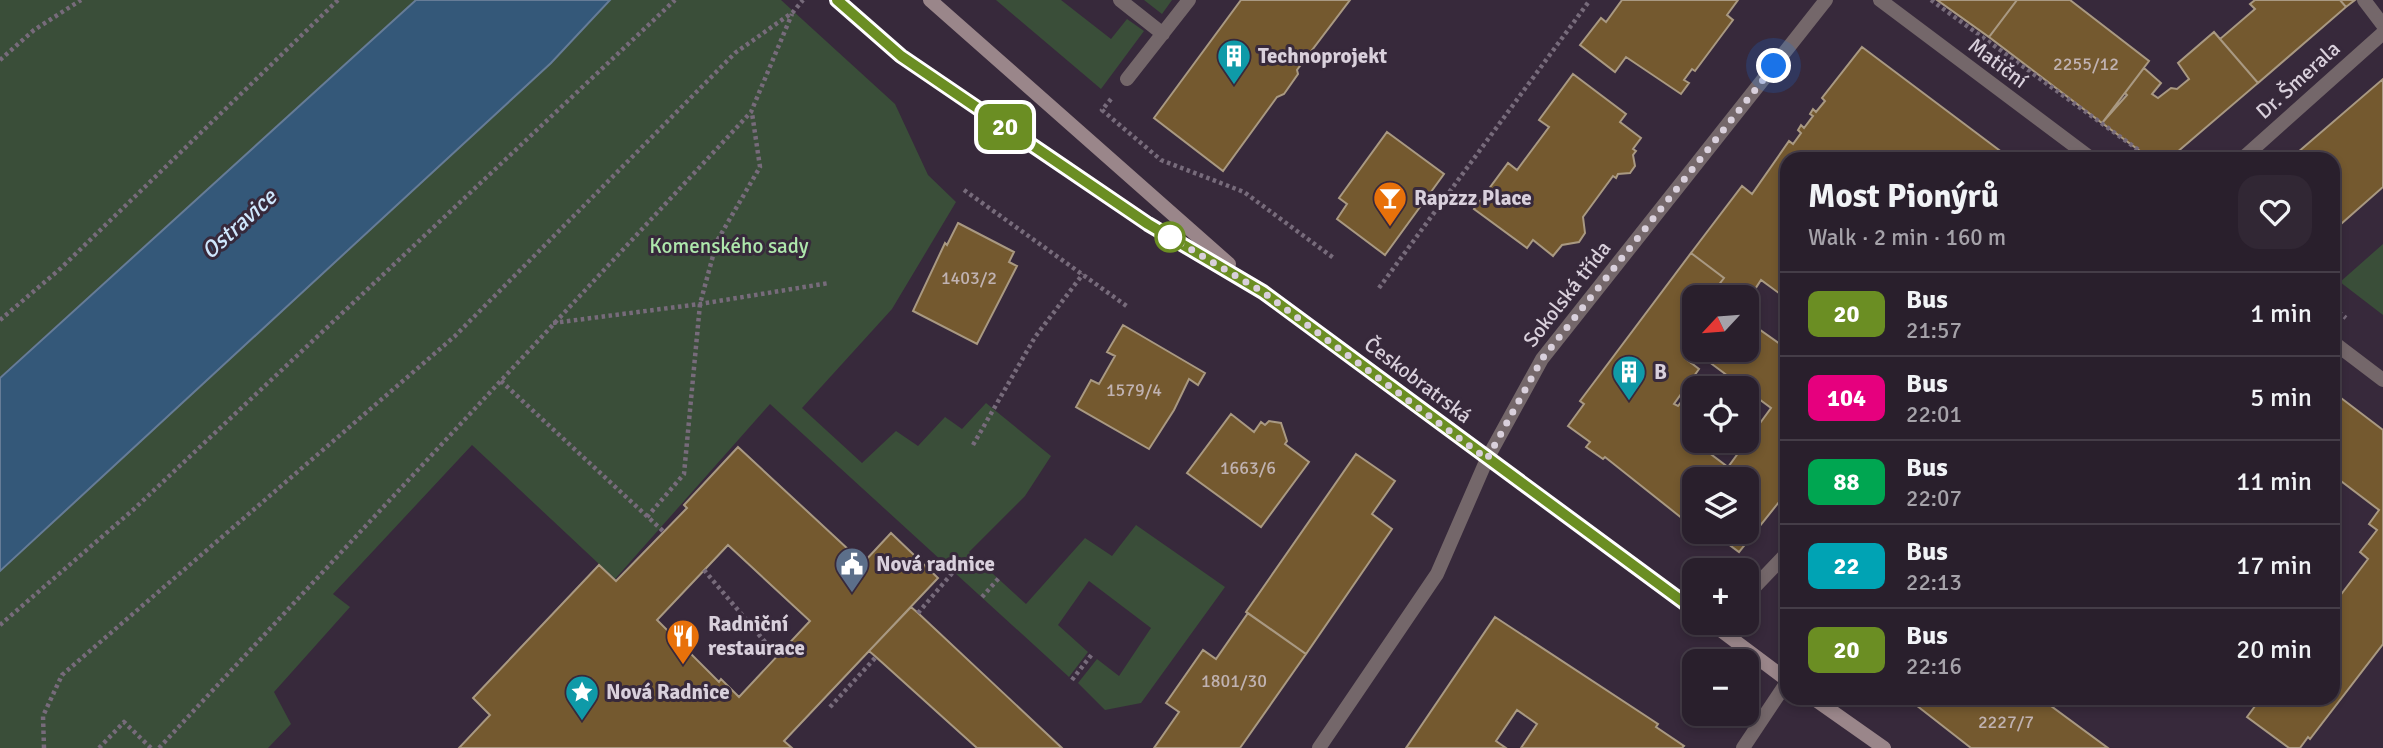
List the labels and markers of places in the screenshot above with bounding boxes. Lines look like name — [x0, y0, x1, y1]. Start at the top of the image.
building icon: Technoprojekt — [1215, 37, 1253, 86]
place label: Technoprojekt — [1258, 43, 1387, 69]
bar icon: Rapzzz Place — [1371, 179, 1409, 228]
place label: Rapzzz Place — [1414, 185, 1532, 211]
unlabelled marker — [1155, 222, 1185, 252]
building icon: B — [1610, 353, 1648, 402]
place label: B — [1654, 359, 1667, 385]
public building icon: Nová radnice — [833, 545, 871, 594]
place label: Nová radnice — [876, 551, 995, 577]
place label: Radniční restaurace — [708, 611, 805, 661]
restaurant icon: Radniční restaurace — [664, 617, 702, 666]
place icon: Nová Radnice — [563, 673, 601, 722]
place label: Nová Radnice — [606, 679, 730, 705]

